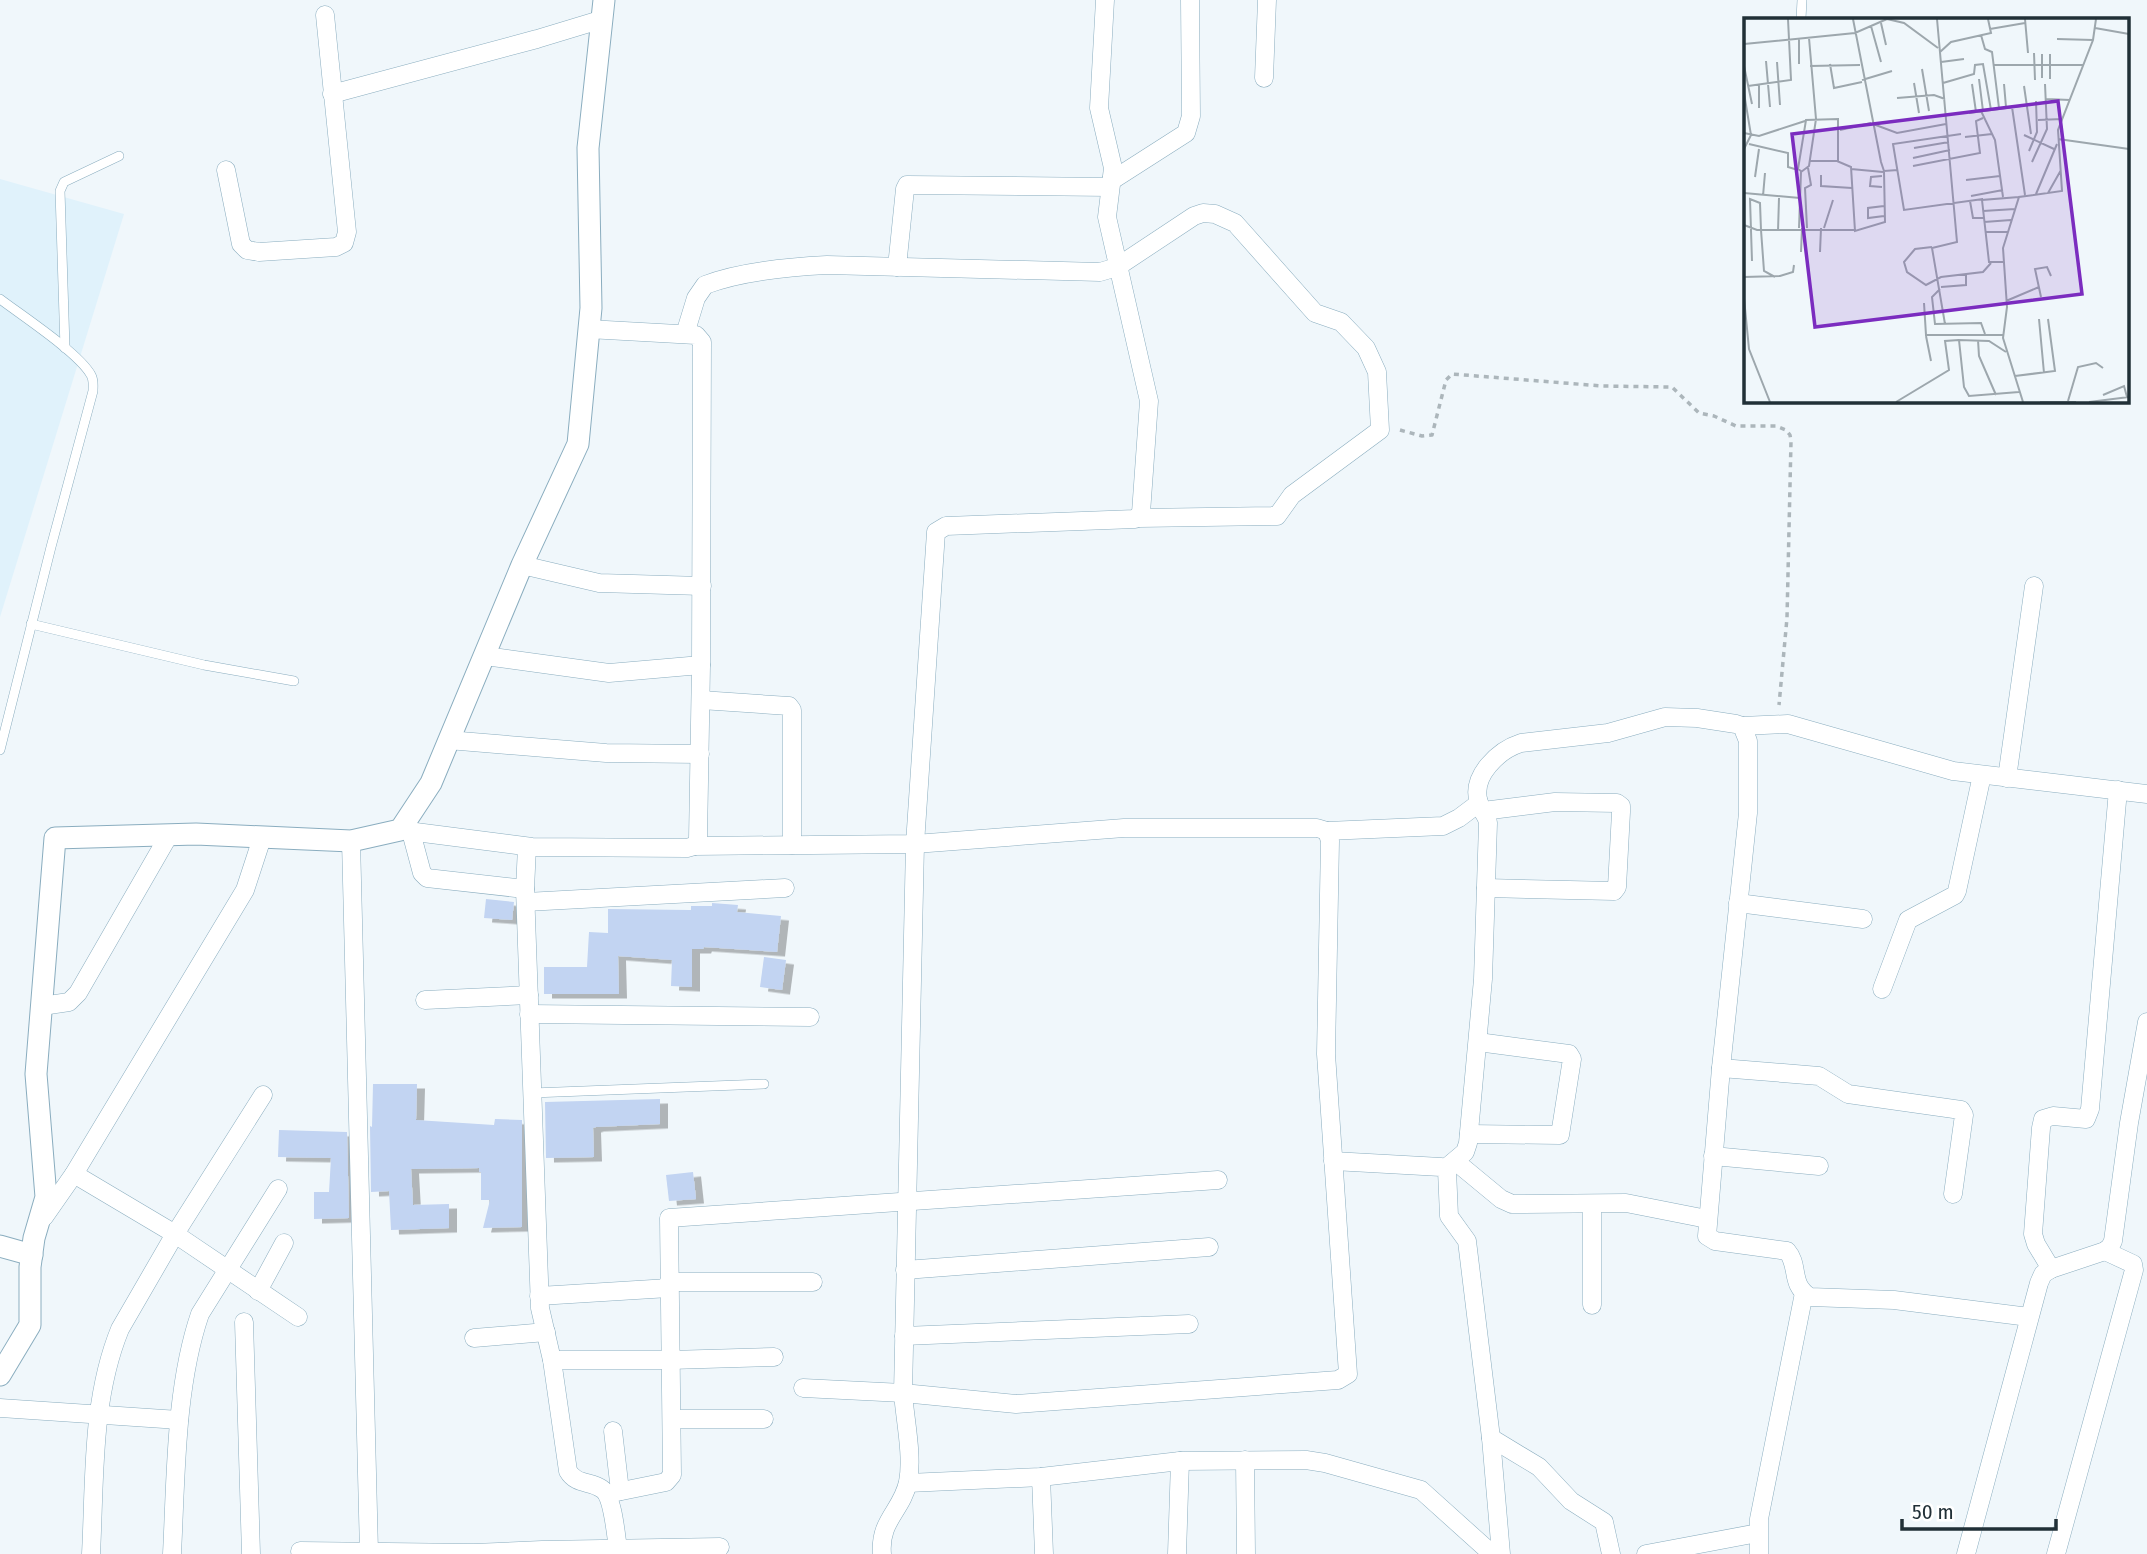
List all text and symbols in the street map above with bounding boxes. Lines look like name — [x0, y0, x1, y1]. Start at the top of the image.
inset map — [1744, 18, 2130, 402]
scale bar — [1902, 1488, 2056, 1532]
text: 50 m — [1912, 1499, 1954, 1525]

